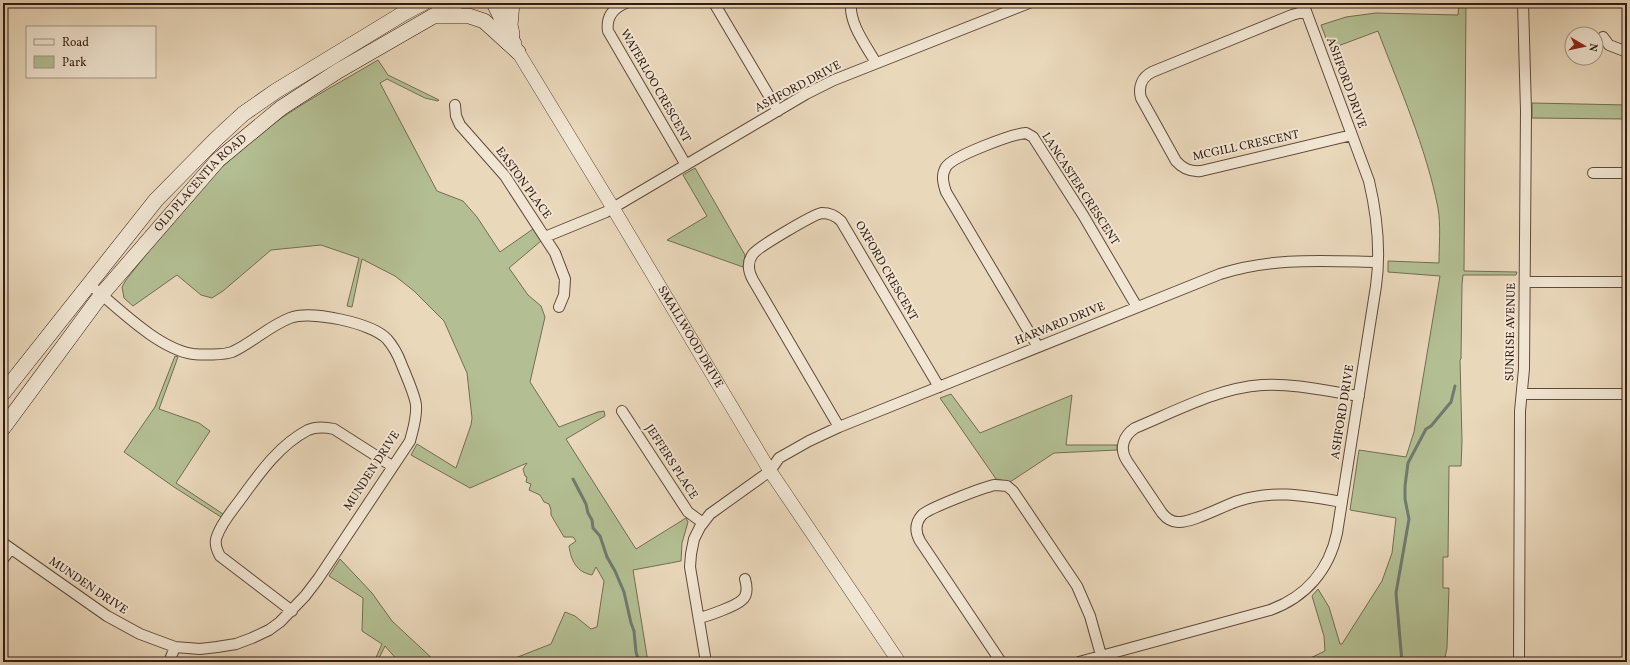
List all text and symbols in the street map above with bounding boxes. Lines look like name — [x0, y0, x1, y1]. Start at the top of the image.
legend — [26, 26, 156, 78]
north arrow — [1564, 26, 1604, 66]
street label: WATERLOO CRESCENT — [616, 27, 694, 145]
text: Road — [62, 35, 89, 51]
street label: ASHFORD DRIVE — [1322, 35, 1370, 131]
text: N — [1584, 42, 1600, 52]
text: Park — [62, 55, 87, 71]
street label: ASHFORD DRIVE — [752, 57, 844, 117]
street label: MCGILL CRESCENT — [1191, 127, 1301, 165]
street label: LANCASTER CRESCENT — [1037, 129, 1123, 249]
street label: OLD PLACENTIA ROAD — [151, 131, 251, 236]
street label: EASTON PLACE — [491, 144, 555, 222]
street label: OXFORD CRESCENT — [851, 218, 921, 324]
street label: SMALLWOOD DRIVE — [653, 283, 727, 391]
street label: SUNRISE AVENUE — [1502, 283, 1520, 381]
street label: HARVARD DRIVE — [1013, 299, 1107, 349]
street label: ASHFORD DRIVE — [1328, 364, 1358, 460]
street label: JEFFERS PLACE — [641, 422, 701, 502]
street label: MUNDEN DRIVE — [340, 428, 404, 514]
street label: MUNDEN DRIVE — [45, 554, 131, 618]

